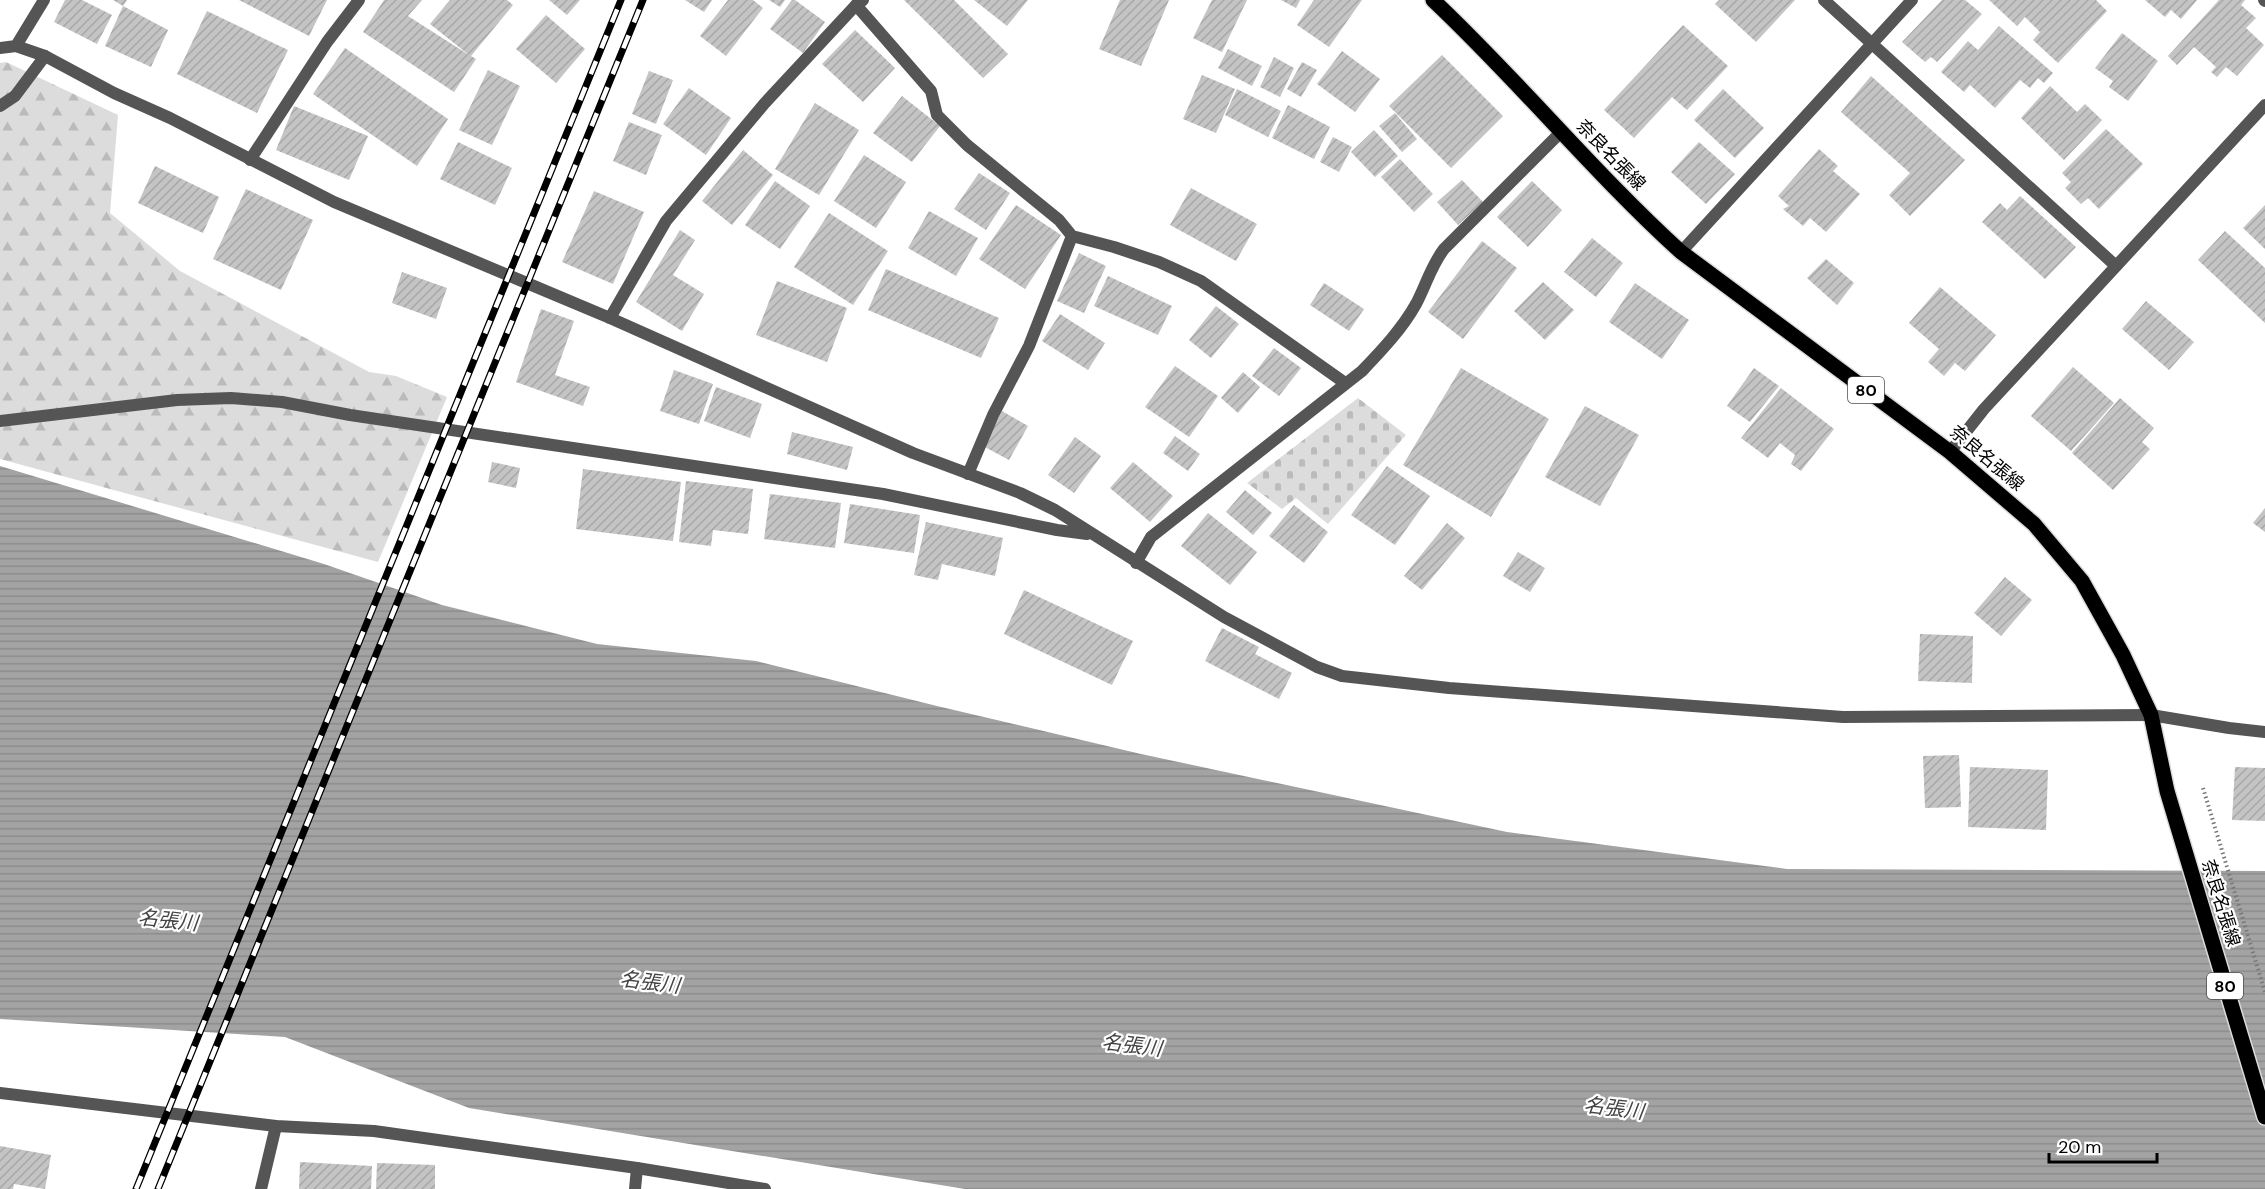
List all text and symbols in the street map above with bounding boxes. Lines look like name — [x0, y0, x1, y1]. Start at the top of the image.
street label: 奈良名張線 — [1571, 114, 1651, 196]
road number: 80 — [1848, 377, 1884, 403]
street label: 奈良名張線 — [1945, 420, 2029, 496]
street label: 奈良名張線 — [2196, 856, 2246, 950]
water label: 名張川 — [137, 904, 201, 936]
water label: 名張川 — [619, 965, 683, 999]
road number: 80 — [2207, 973, 2243, 999]
water label: 名張川 — [1101, 1028, 1165, 1062]
water label: 名張川 — [1583, 1091, 1647, 1125]
scale bar — [2049, 1126, 2157, 1164]
text: 20 m — [2058, 1135, 2101, 1159]

